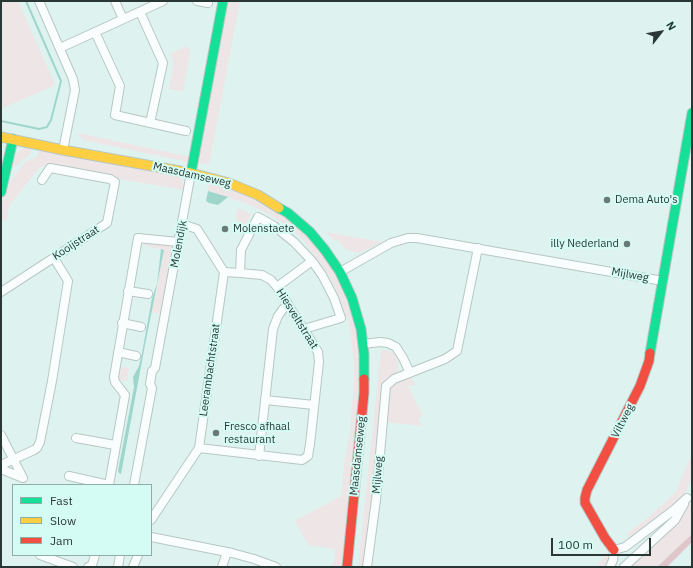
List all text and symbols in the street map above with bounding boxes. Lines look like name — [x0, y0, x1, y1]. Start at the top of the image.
north arrow — [641, 12, 681, 52]
text: N — [663, 19, 679, 33]
street label: Maasdamseweg — [152, 160, 232, 190]
place label: Dema Auto's — [615, 193, 678, 207]
marker: Dema Auto's — [602, 195, 612, 205]
street label: Molendijk — [168, 219, 190, 269]
place label: Molenstaete — [233, 222, 294, 236]
street label: Kooijstraat — [50, 223, 102, 263]
marker: Molenstaete — [220, 224, 230, 234]
place label: illy Nederland — [551, 237, 619, 251]
marker: illy Nederland — [622, 239, 632, 249]
street label: Mijlweg — [610, 265, 650, 285]
street label: Hiesveltstraat — [273, 286, 321, 352]
street label: Leerambachtstraat — [197, 323, 223, 417]
street label: Viltweg — [609, 402, 637, 440]
street label: Maasdamseweg — [347, 416, 369, 496]
place label: Fresco afhaal restaurant — [224, 420, 290, 446]
marker: Fresco afhaal restaurant — [211, 428, 221, 438]
street label: Mijlweg — [370, 456, 386, 494]
legend — [12, 484, 152, 556]
text: Fast — [50, 493, 73, 508]
text: Slow — [50, 513, 76, 528]
scale bar — [553, 530, 653, 556]
text: Jam — [50, 533, 73, 548]
text: 100 m — [558, 537, 593, 552]

